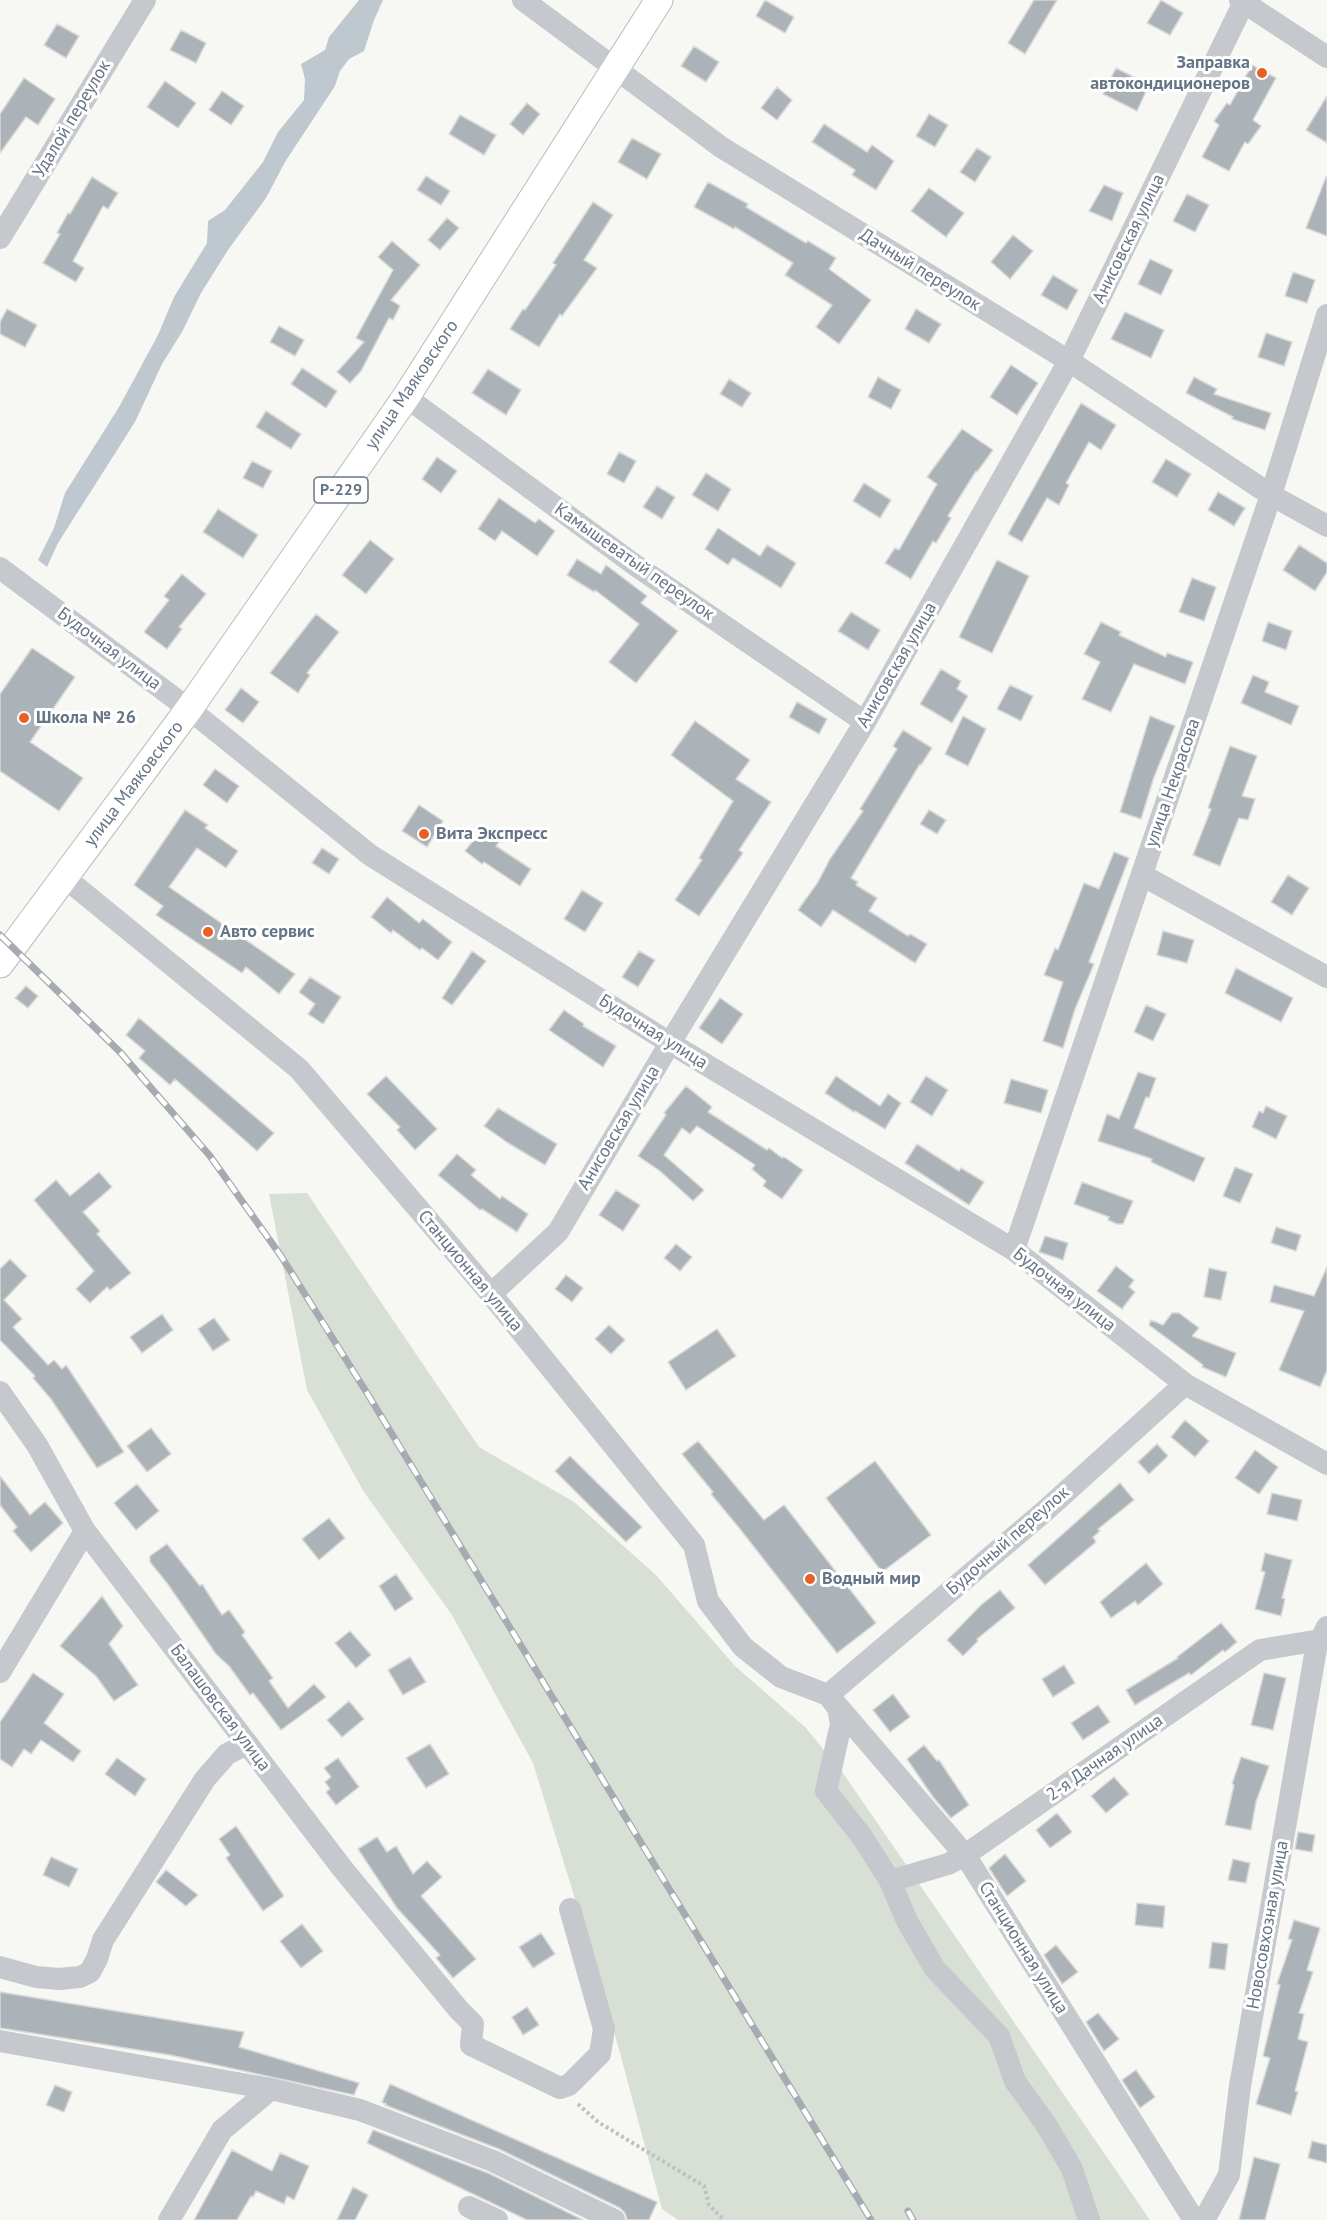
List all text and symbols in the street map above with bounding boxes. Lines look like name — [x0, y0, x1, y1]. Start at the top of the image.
place label: Заправка автокондиционеров — [1090, 52, 1250, 94]
street label: Удалой переулок — [28, 56, 116, 182]
marker: Заправка автокондиционеров — [1255, 66, 1269, 80]
street label: Анисовская улица — [1088, 171, 1170, 307]
street label: Дачный переулок — [855, 224, 985, 316]
street label: улица Маяковского — [361, 316, 463, 454]
road number: Р-229 — [314, 477, 368, 503]
street label: Камышеватый переулок — [550, 499, 718, 625]
street label: Анисовская улица — [852, 598, 942, 732]
street label: Будочная улица — [53, 603, 165, 695]
place label: Школа № 26 — [36, 707, 136, 729]
marker: Школа № 26 — [17, 711, 31, 725]
street label: улица Некрасова — [1141, 716, 1205, 850]
street label: улица Маяковского — [80, 717, 188, 851]
place label: Вита Экспресс — [436, 823, 548, 845]
marker: Вита Экспресс — [417, 827, 431, 841]
place label: Авто сервис — [220, 921, 315, 943]
marker: Авто сервис — [201, 925, 215, 939]
street label: Будочная улица — [595, 990, 711, 1074]
street label: Анисовская улица — [573, 1062, 665, 1194]
street label: Станционная улица — [413, 1206, 527, 1336]
street label: Будочная улица — [1008, 1243, 1120, 1337]
street label: Будочный переулок — [942, 1482, 1074, 1600]
place label: Водный мир — [822, 1568, 921, 1590]
marker: Водный мир — [803, 1572, 817, 1586]
street label: Балашовская улица — [165, 1640, 275, 1776]
street label: 2-я Дачная улица — [1043, 1710, 1167, 1806]
street label: Новосовхозная улица — [1243, 1839, 1293, 2011]
street label: Станционная улица — [974, 1878, 1072, 2018]

